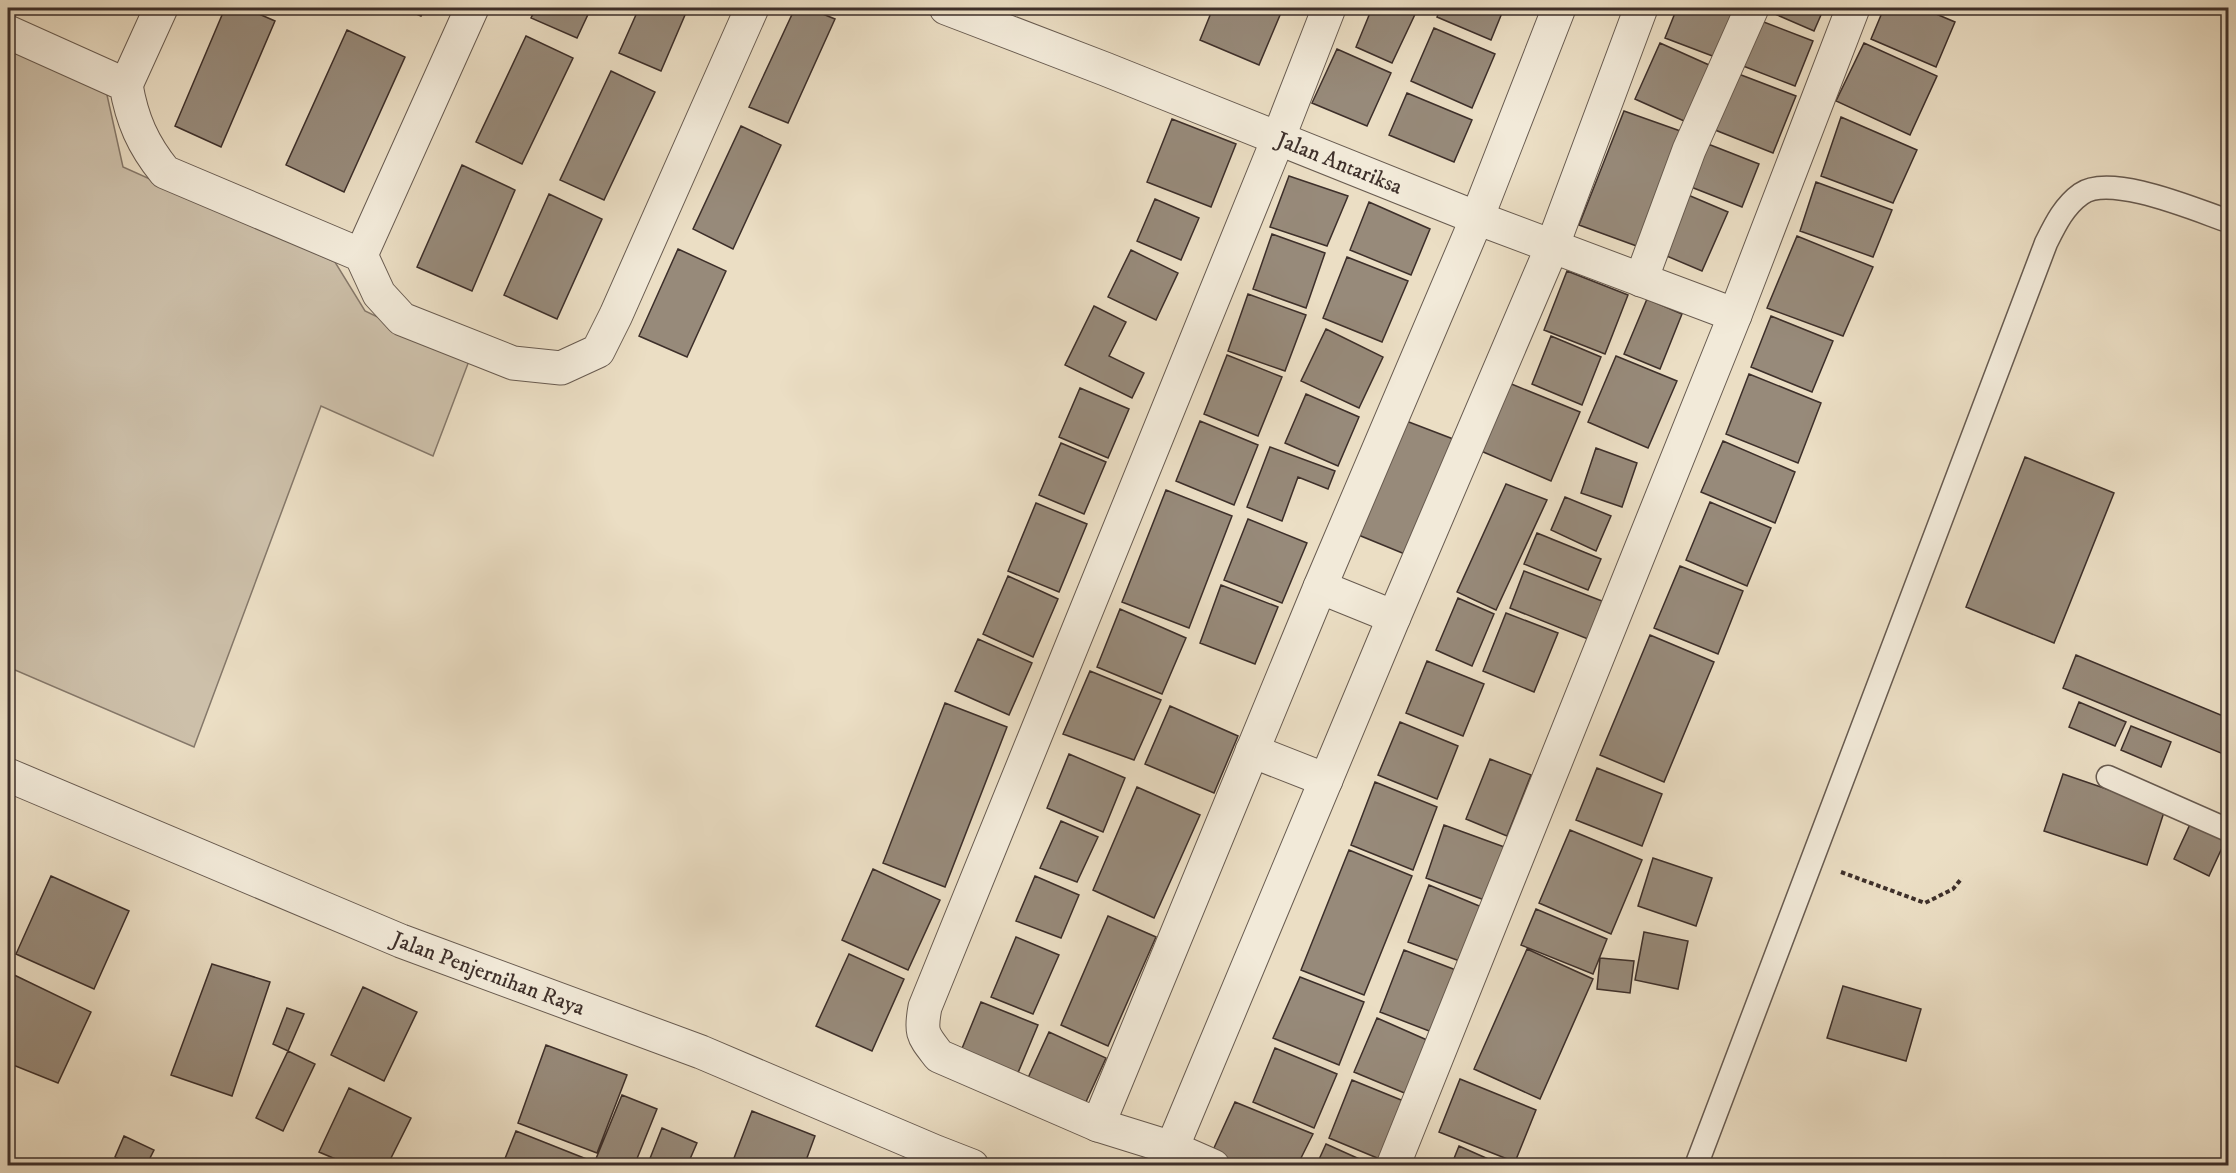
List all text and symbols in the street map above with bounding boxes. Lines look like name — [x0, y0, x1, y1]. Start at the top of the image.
street label: Jalan Antariksa — [1271, 125, 1407, 200]
street label: Jalan Penjernihan Raya — [386, 925, 589, 1022]

